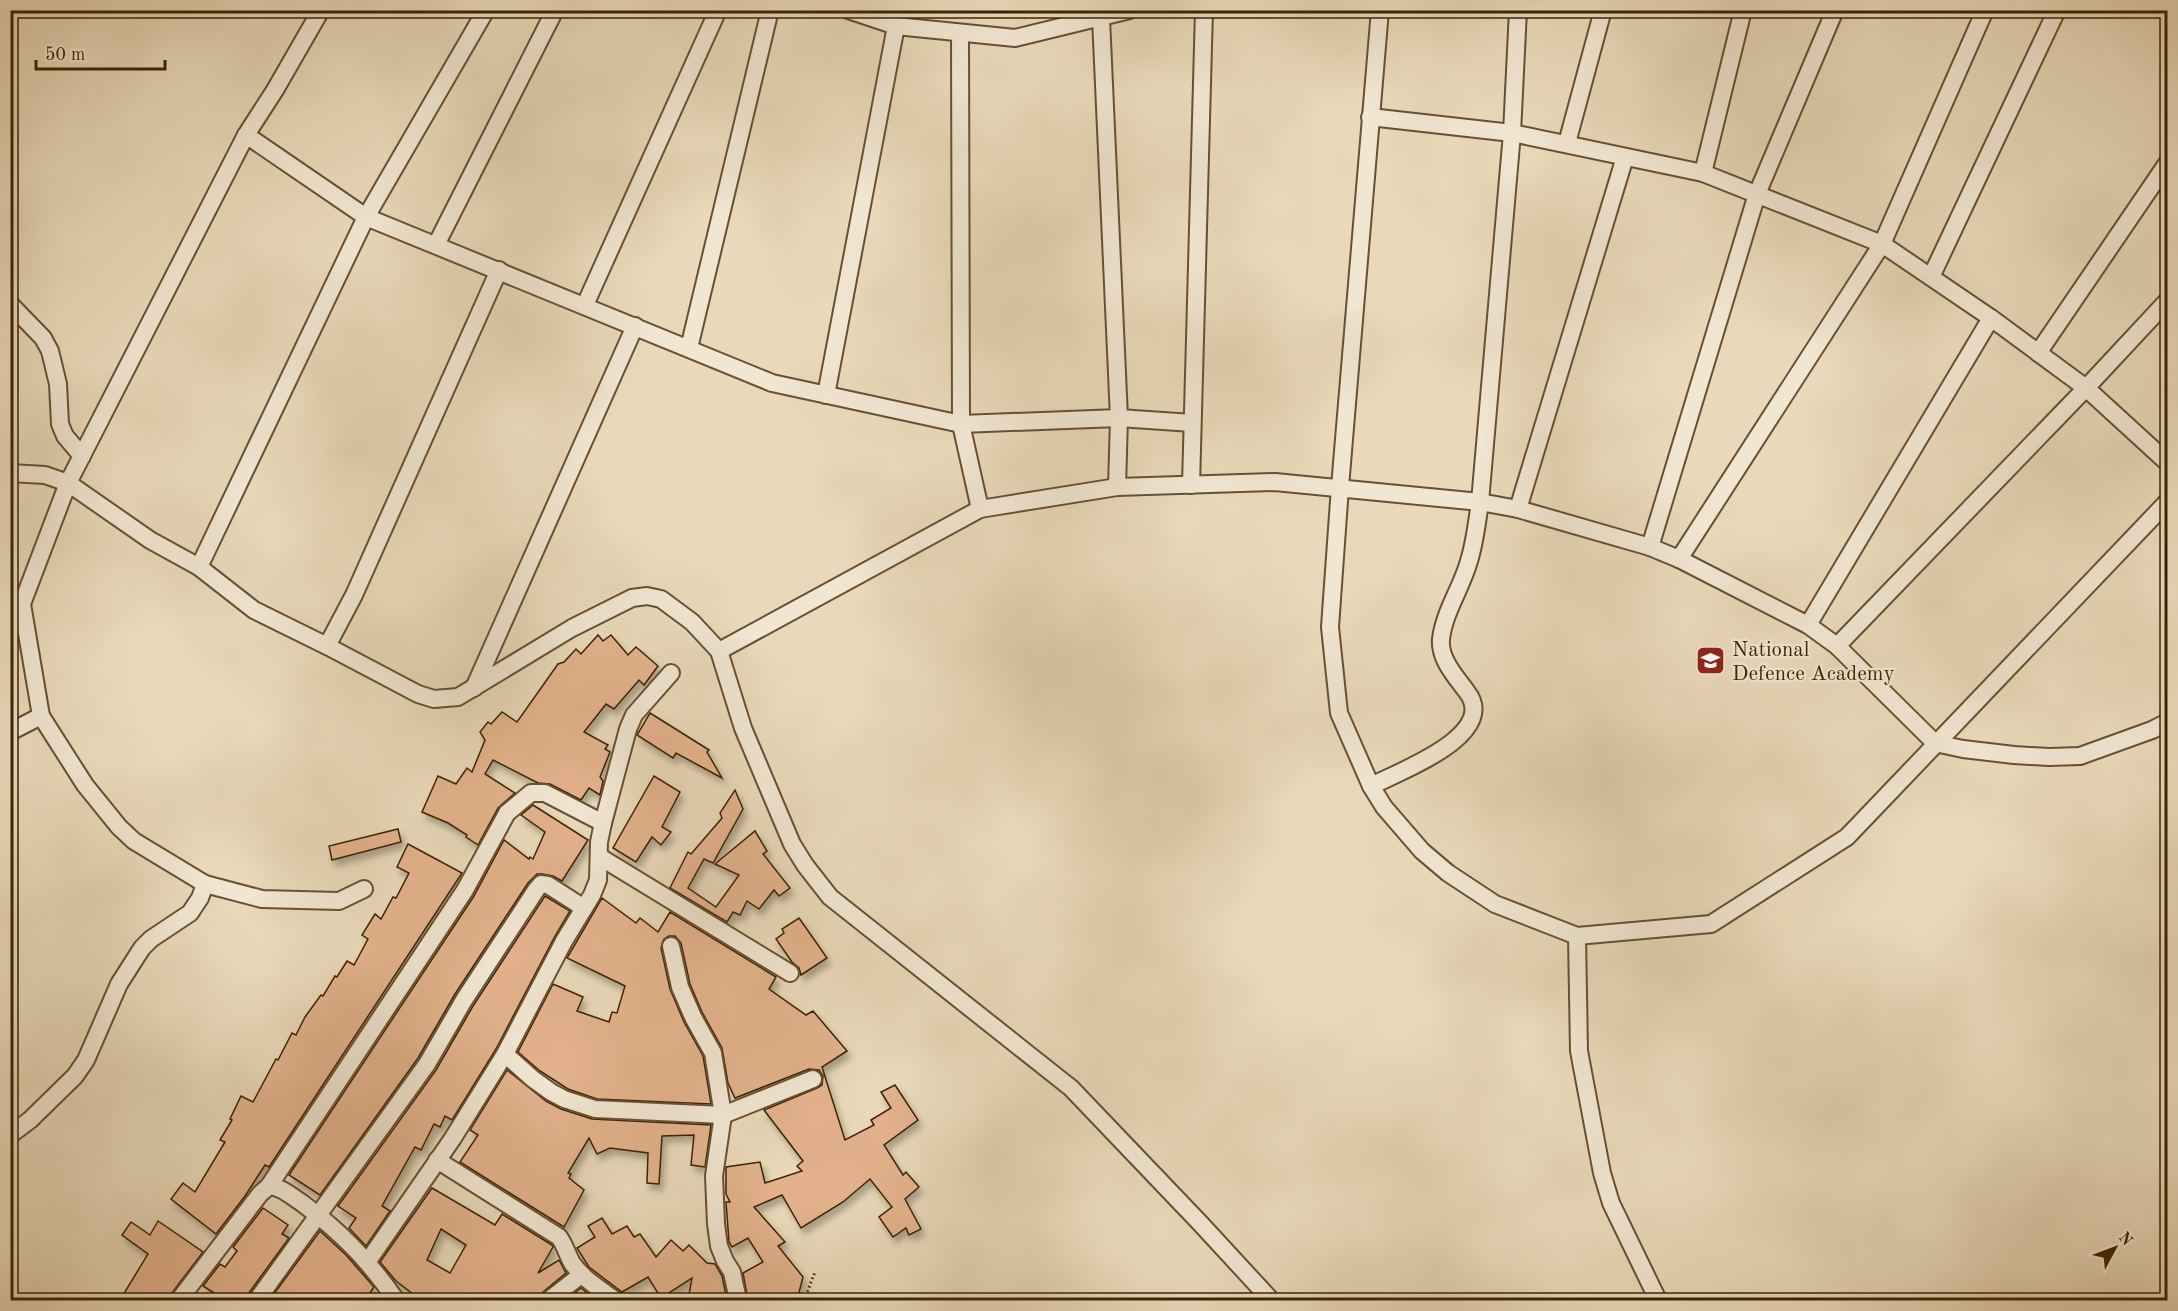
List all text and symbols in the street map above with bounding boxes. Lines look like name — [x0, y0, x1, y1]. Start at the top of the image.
scale bar — [36, 33, 165, 71]
text: 50 m — [45, 46, 85, 64]
place label: National Defence Academy — [1732, 640, 1895, 685]
school or university icon: National Defence Academy — [1695, 645, 1727, 677]
north arrow — [2085, 1218, 2145, 1278]
text: N — [2115, 1230, 2135, 1250]

